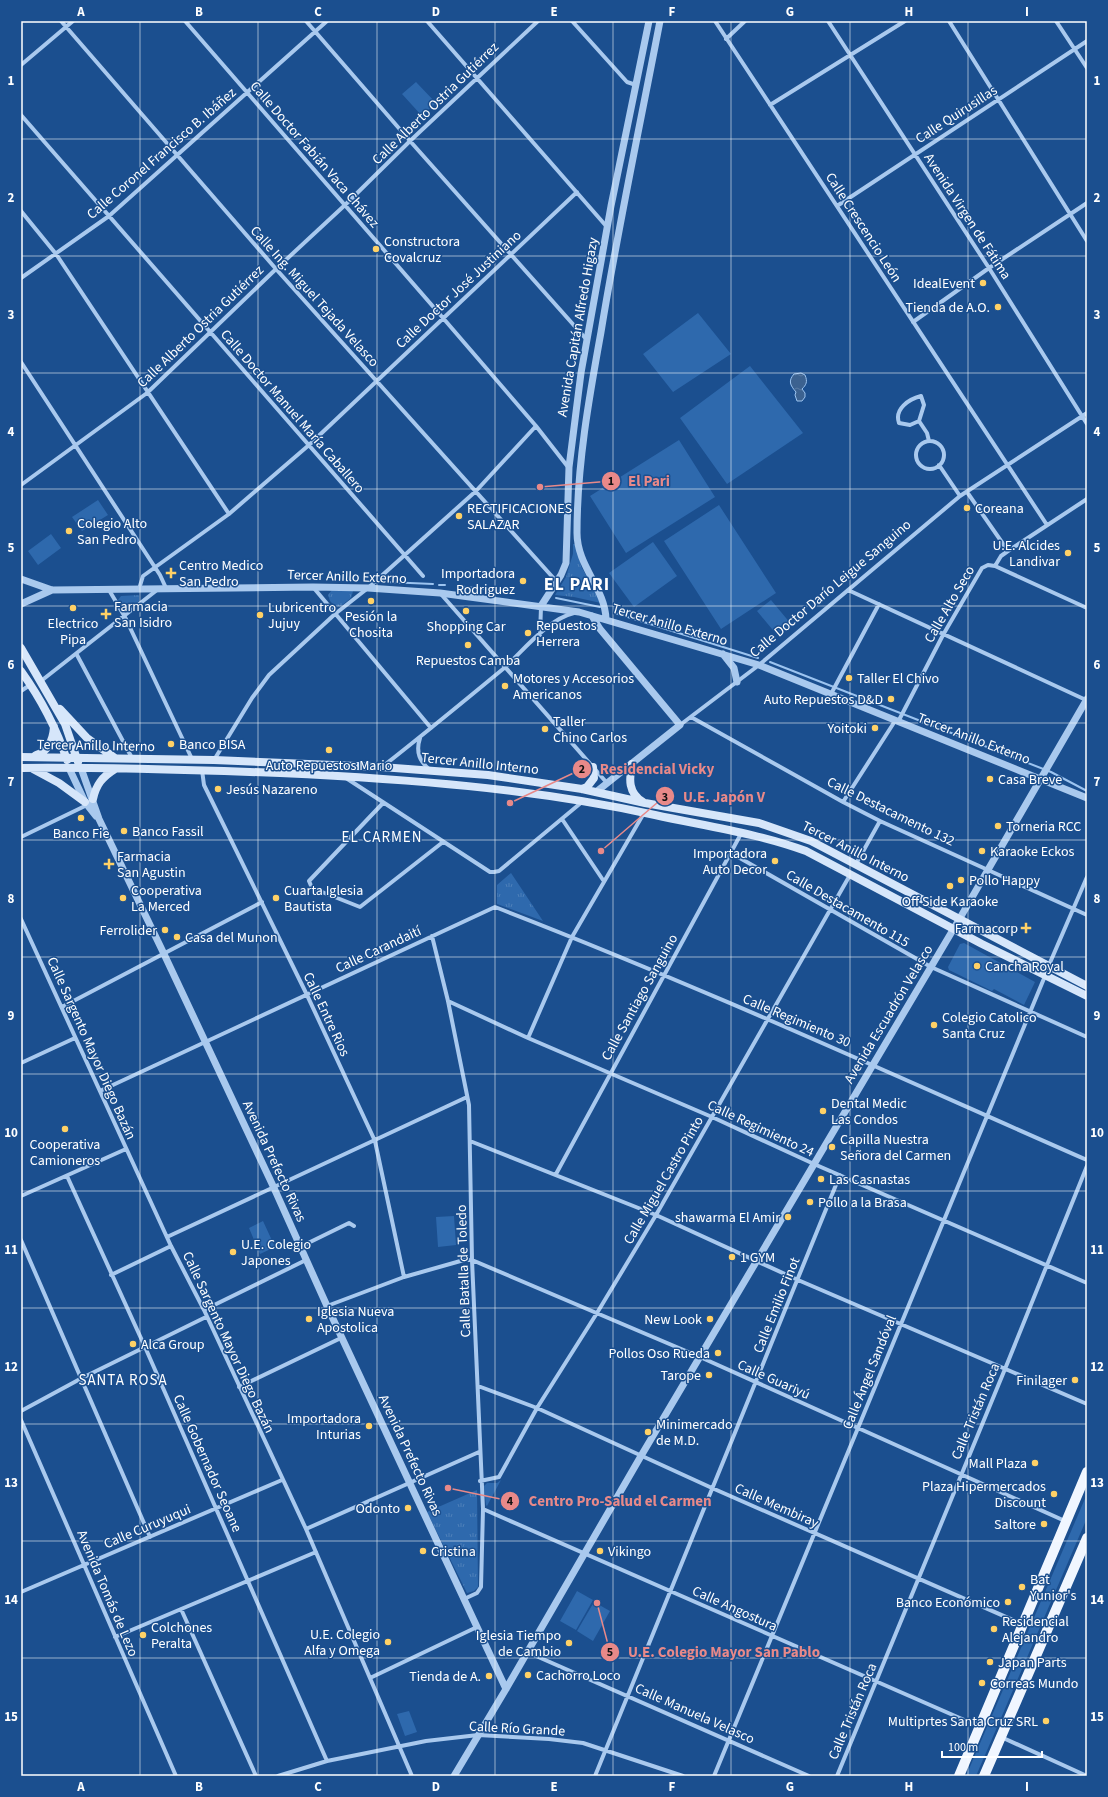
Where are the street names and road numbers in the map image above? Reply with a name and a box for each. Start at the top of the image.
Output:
street label: Calle Alberto Ostria Gutiérrez [368,38,504,170]
street label: Calle Doctor Fabián Vaca Chávez [245,77,384,232]
street label: Calle Quirusillas [912,81,1002,149]
street label: Calle Coronel Francisco B. Ibáñez [83,83,241,224]
street label: Avenida Virgen de Fátima [919,149,1016,284]
street label: Calle Crescencio León [820,169,906,286]
street label: Calle Ing. Miguel Tejada Velasco [245,222,383,372]
street label: Calle Doctor José Justiniano [391,226,526,353]
street label: Avenida Capitán Alfredo Higazy [552,235,604,418]
street label: Calle Alberto Ostria Gutiérrez [133,261,269,393]
street label: Calle Doctor Manuel María Caballero [215,325,369,498]
street label: Calle Doctor Darío Leigue Sanguino [745,515,916,662]
street label: Calle Alto Seco [920,562,980,647]
street label: Tercer Anillo Externo [287,565,407,589]
street label: Tercer Anillo Externo [609,599,730,651]
street label: Tercer Anillo Externo [914,708,1033,770]
street label: Tercer Anillo Interno [37,735,155,757]
street label: Tercer Anillo Interno [420,748,540,780]
street label: Calle Destacamento 132 [823,772,958,852]
street label: Tercer Anillo Interno [798,816,913,888]
street label: Calle Destacamento 115 [782,865,913,953]
street label: Calle Carandaití [332,921,425,979]
street label: Calle Santiago Sanguino [597,930,683,1065]
street label: Avenida Escuadrón Velasco [839,941,938,1088]
street label: Calle Sargento Mayor Diego Bazán [42,954,141,1143]
street label: Calle Entre Rios [298,969,354,1060]
street label: Calle Regimiento 30 [740,989,854,1053]
street label: Calle Regimiento 24 [704,1095,817,1162]
street label: Avenida Prefecto Rivas [237,1097,311,1226]
street label: Calle Miguel Castro Pinto [619,1113,709,1248]
street label: Calle Batalla de Toledo [452,1204,476,1338]
street label: Calle Sargento Mayor Diego Bazán [177,1248,279,1437]
street label: Calle Emilio Finot [749,1254,805,1356]
street label: Calle Ángel Sandóval [838,1312,902,1433]
street label: Calle Guariyú [734,1355,813,1405]
street label: Calle Tristán Roca [947,1360,1005,1463]
street label: Calle Gobernador Seoane [168,1391,247,1536]
street label: Avenida Prefecto Rivas [373,1391,447,1520]
street label: Calle Membiray [731,1478,822,1534]
street label: Calle Curuyuqui [101,1500,194,1554]
street label: Avenida Tomás de Lezo [71,1527,143,1660]
street label: Calle Angostura [689,1581,780,1637]
street label: Calle Tristán Roca [824,1660,882,1763]
street label: Calle Manuela Velasco [632,1679,758,1749]
street label: Calle Río Grande [468,1716,566,1742]

